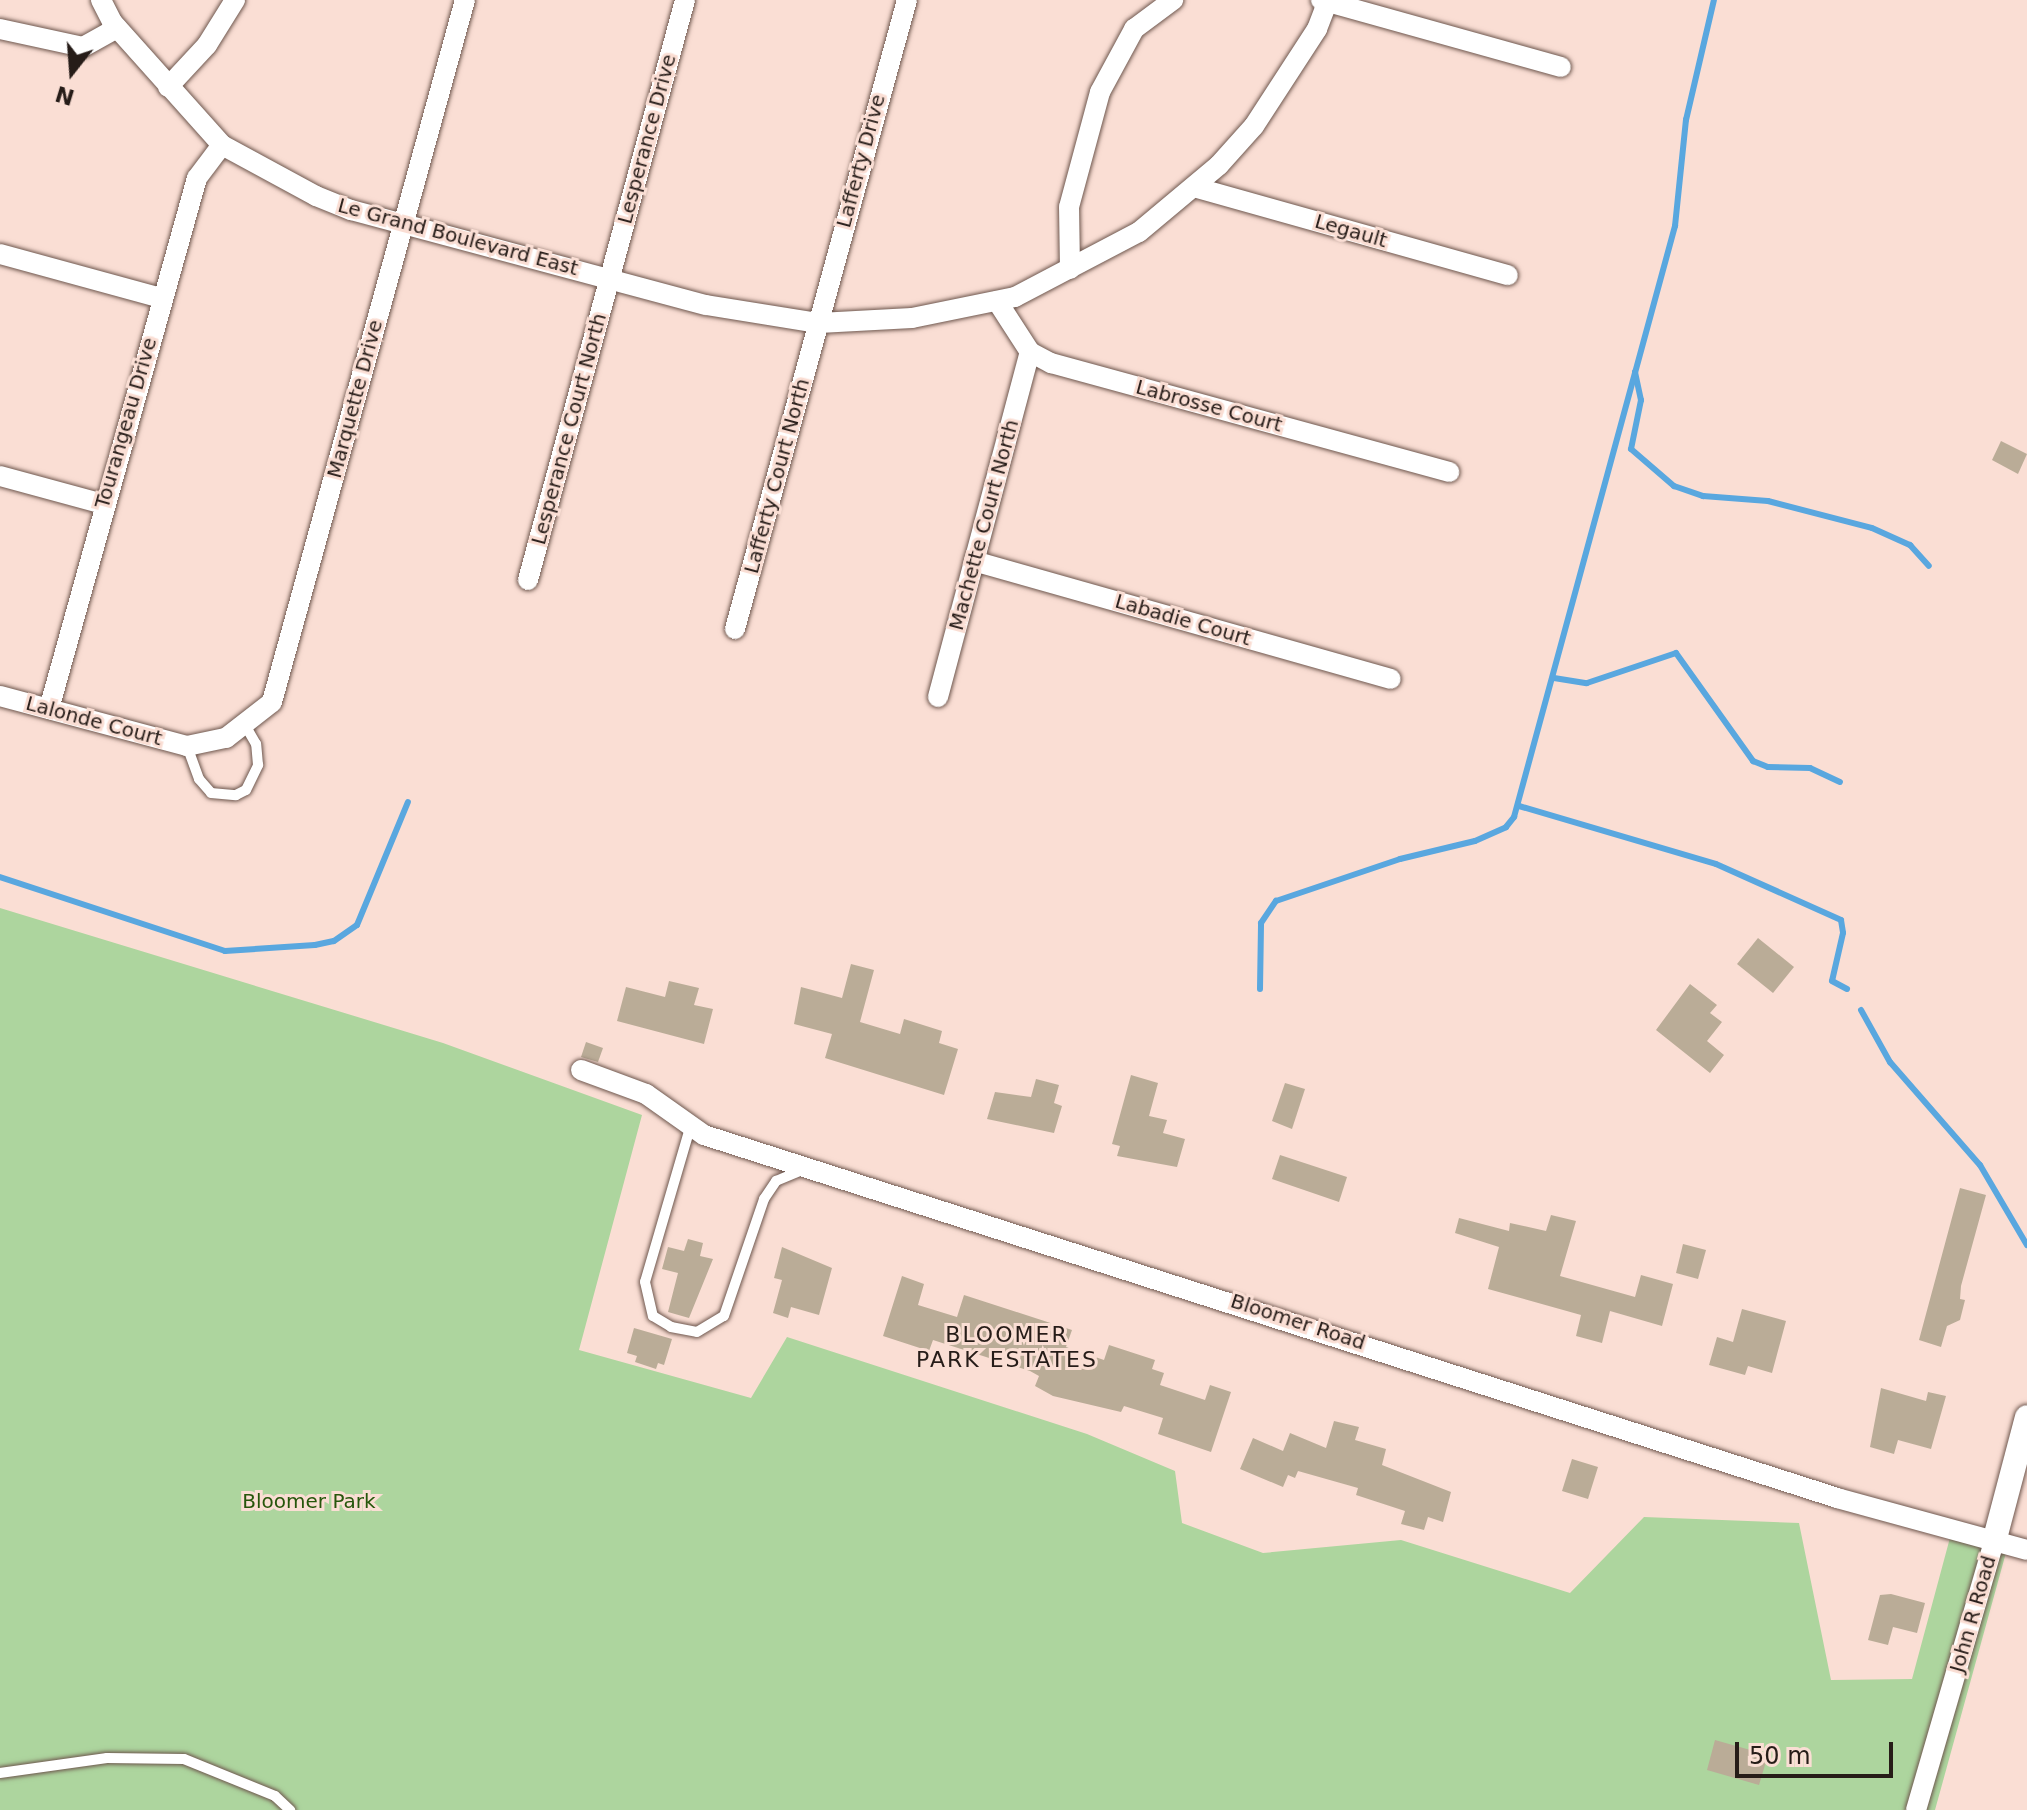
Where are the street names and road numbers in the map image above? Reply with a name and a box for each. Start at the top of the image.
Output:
street label: Lesperance Drive [613,52,681,226]
street label: Lafferty Drive [832,92,890,230]
street label: Le Grand Boulevard East [335,193,581,281]
street label: Legault [1312,209,1390,253]
street label: Lesperance Court North [527,311,611,547]
street label: Marquette Drive [322,317,388,481]
street label: Tourangeau Drive [90,335,162,511]
street label: Labrosse Court [1133,375,1285,437]
street label: Lafferty Court North [739,376,815,576]
street label: Machette Court North [944,417,1024,633]
street label: Labadie Court [1112,589,1254,651]
street label: Lalonde Court [23,691,165,751]
street label: Bloomer Road [1228,1289,1368,1355]
street label: John R Road [1945,1553,2001,1675]

